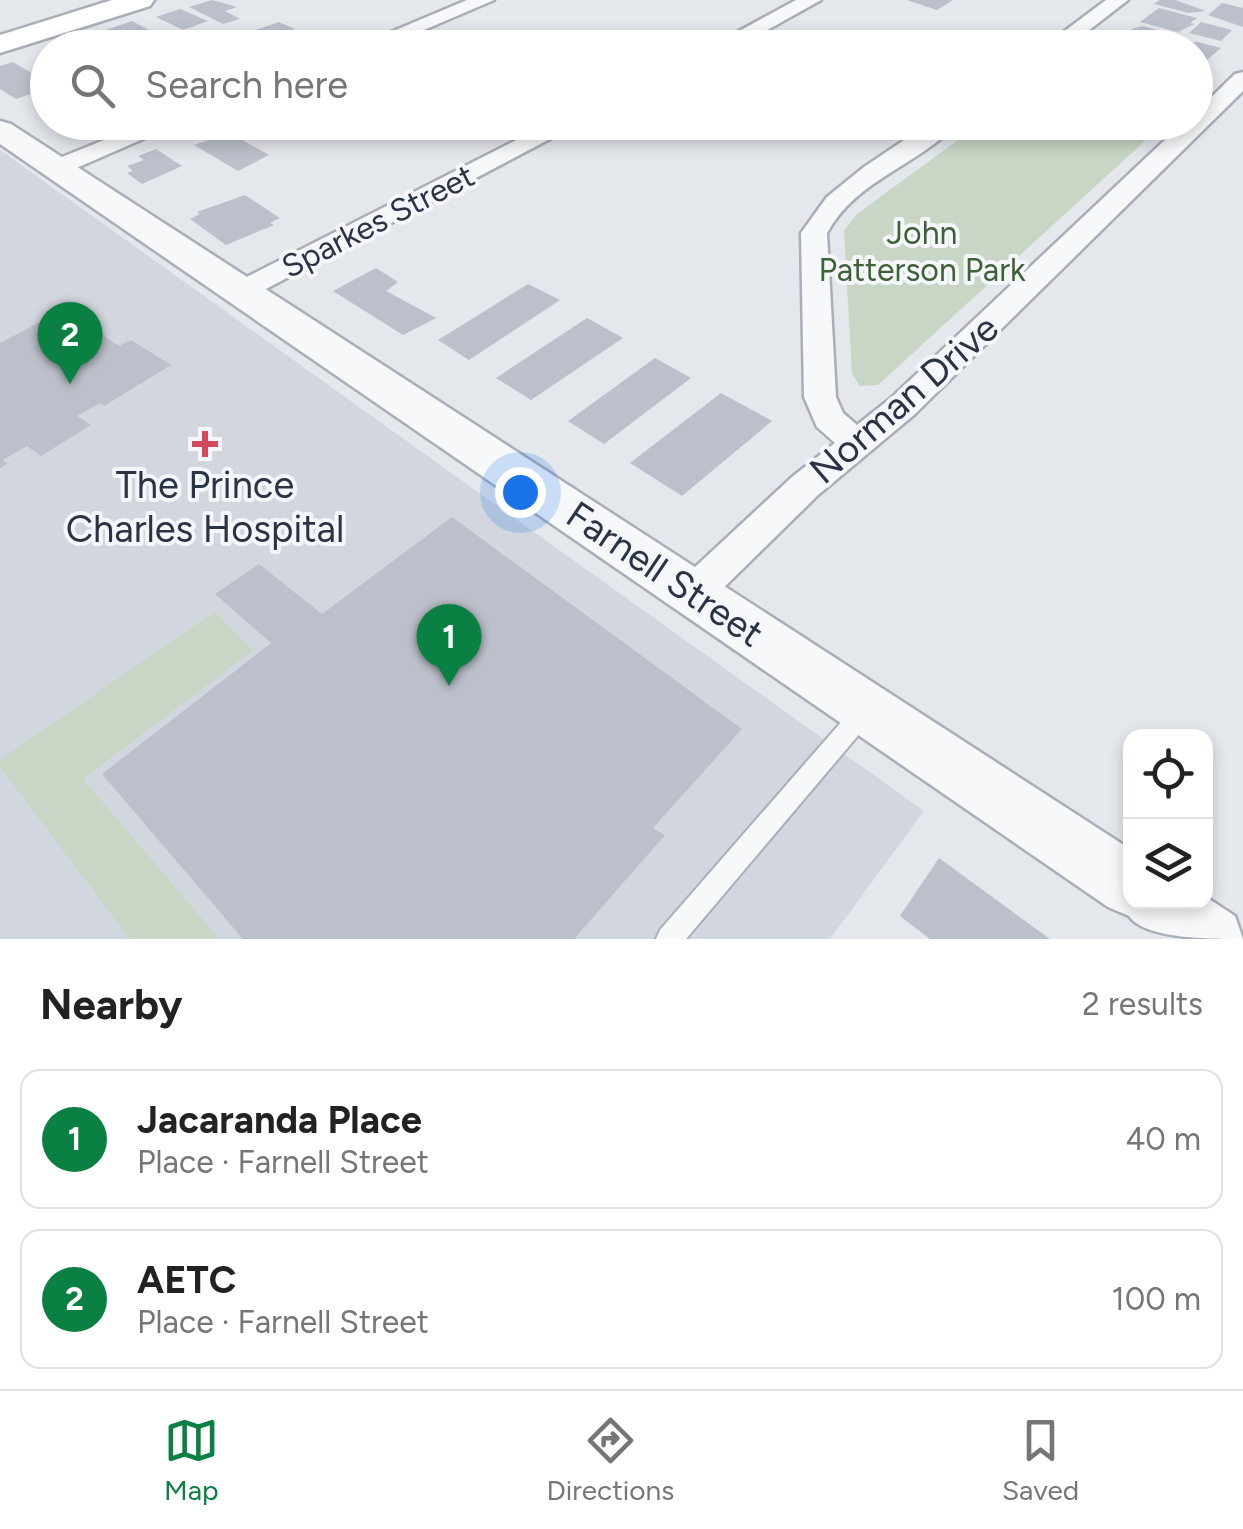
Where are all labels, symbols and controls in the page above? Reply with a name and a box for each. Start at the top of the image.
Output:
search box [30,30,1213,140]
icon: search [65,58,120,113]
text: Search here [145,62,348,108]
street label: Sparkes Street [275,156,481,286]
park label: John Patterson Park [818,214,1026,289]
pin: 2 [38,302,102,384]
street label: Norman Drive [800,305,1008,493]
marker: The Prince Charles Hospital [192,431,218,457]
place label: The Prince Charles Hospital [66,462,344,552]
your location [495,467,546,518]
street label: Farnell Street [558,491,772,657]
pin: 1 [416,604,482,686]
map controls [1123,729,1213,909]
button: locate [1123,729,1213,819]
button: layers [1123,819,1213,909]
text: Nearby [40,979,182,1030]
text: 2 results [1082,985,1203,1023]
text: Jacaranda Place [137,1097,422,1143]
text: 1 [68,1120,81,1158]
text: 40 m [1125,1120,1201,1158]
text: Place · Farnell Street [137,1143,429,1181]
text: AETC [137,1257,236,1303]
text: 2 [65,1280,84,1318]
text: 100 m [1112,1280,1201,1318]
text: Place · Farnell Street [137,1303,429,1341]
tab: Map [164,1413,219,1507]
tab: Directions [547,1413,674,1507]
tab: Saved [1002,1413,1079,1507]

